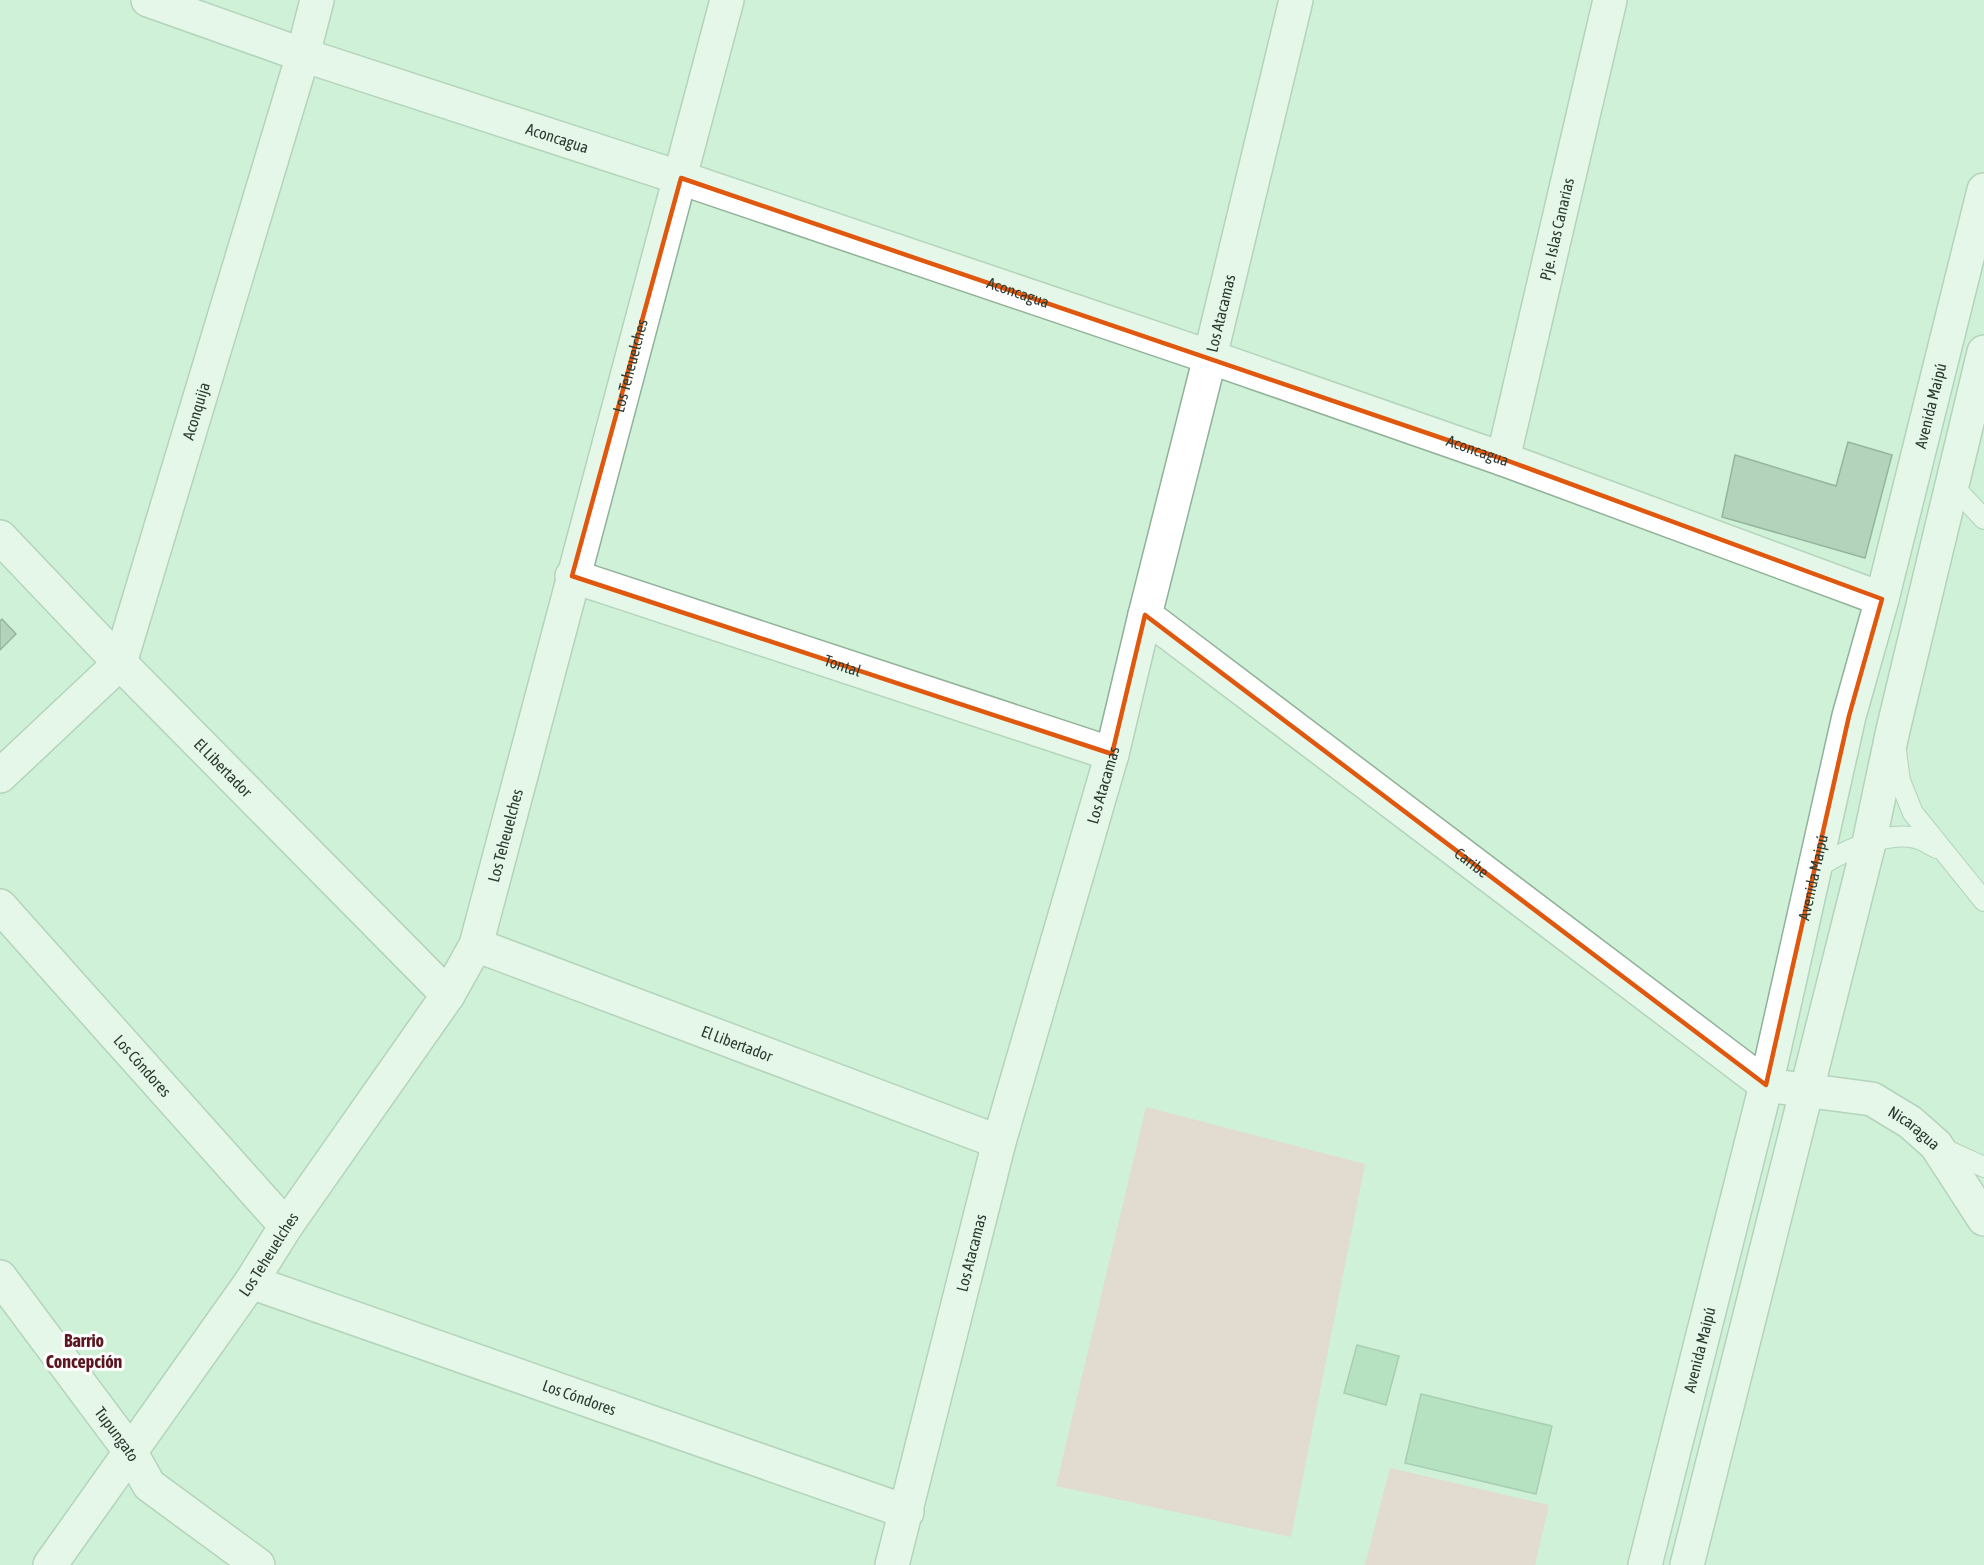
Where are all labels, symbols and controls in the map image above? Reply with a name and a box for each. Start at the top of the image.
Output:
street label: Aconcagua [524,119,591,156]
street label: Pje. Islas Canarias [1536,176,1577,282]
street label: Los Atacamas [1202,272,1239,354]
street label: Aconcagua [985,273,1052,311]
street label: Los Teheuelches [609,317,651,414]
street label: Avenida Maipú [1911,361,1950,450]
street label: Aconquija [179,380,213,442]
street label: Aconcagua [1444,431,1511,469]
street label: Tontal [822,651,864,680]
street label: El Libertador [191,735,256,801]
street label: Los Atacamas [1083,744,1123,826]
street label: Los Teheuelches [484,787,526,884]
street label: Avenida Maipú [1794,833,1831,922]
street label: Caribe [1451,844,1492,881]
street label: El Libertador [699,1022,775,1065]
street label: Los Cóndores [110,1031,175,1100]
street label: Nicaragua [1885,1102,1944,1153]
street label: Los Teheuelches [235,1209,302,1299]
street label: Los Atacamas [952,1212,990,1294]
street label: Avenida Maipú [1680,1305,1719,1394]
district label: Barrio Concepción [46,1330,123,1372]
street label: Los Cóndores [540,1376,619,1418]
street label: Tupungato [91,1403,143,1464]

